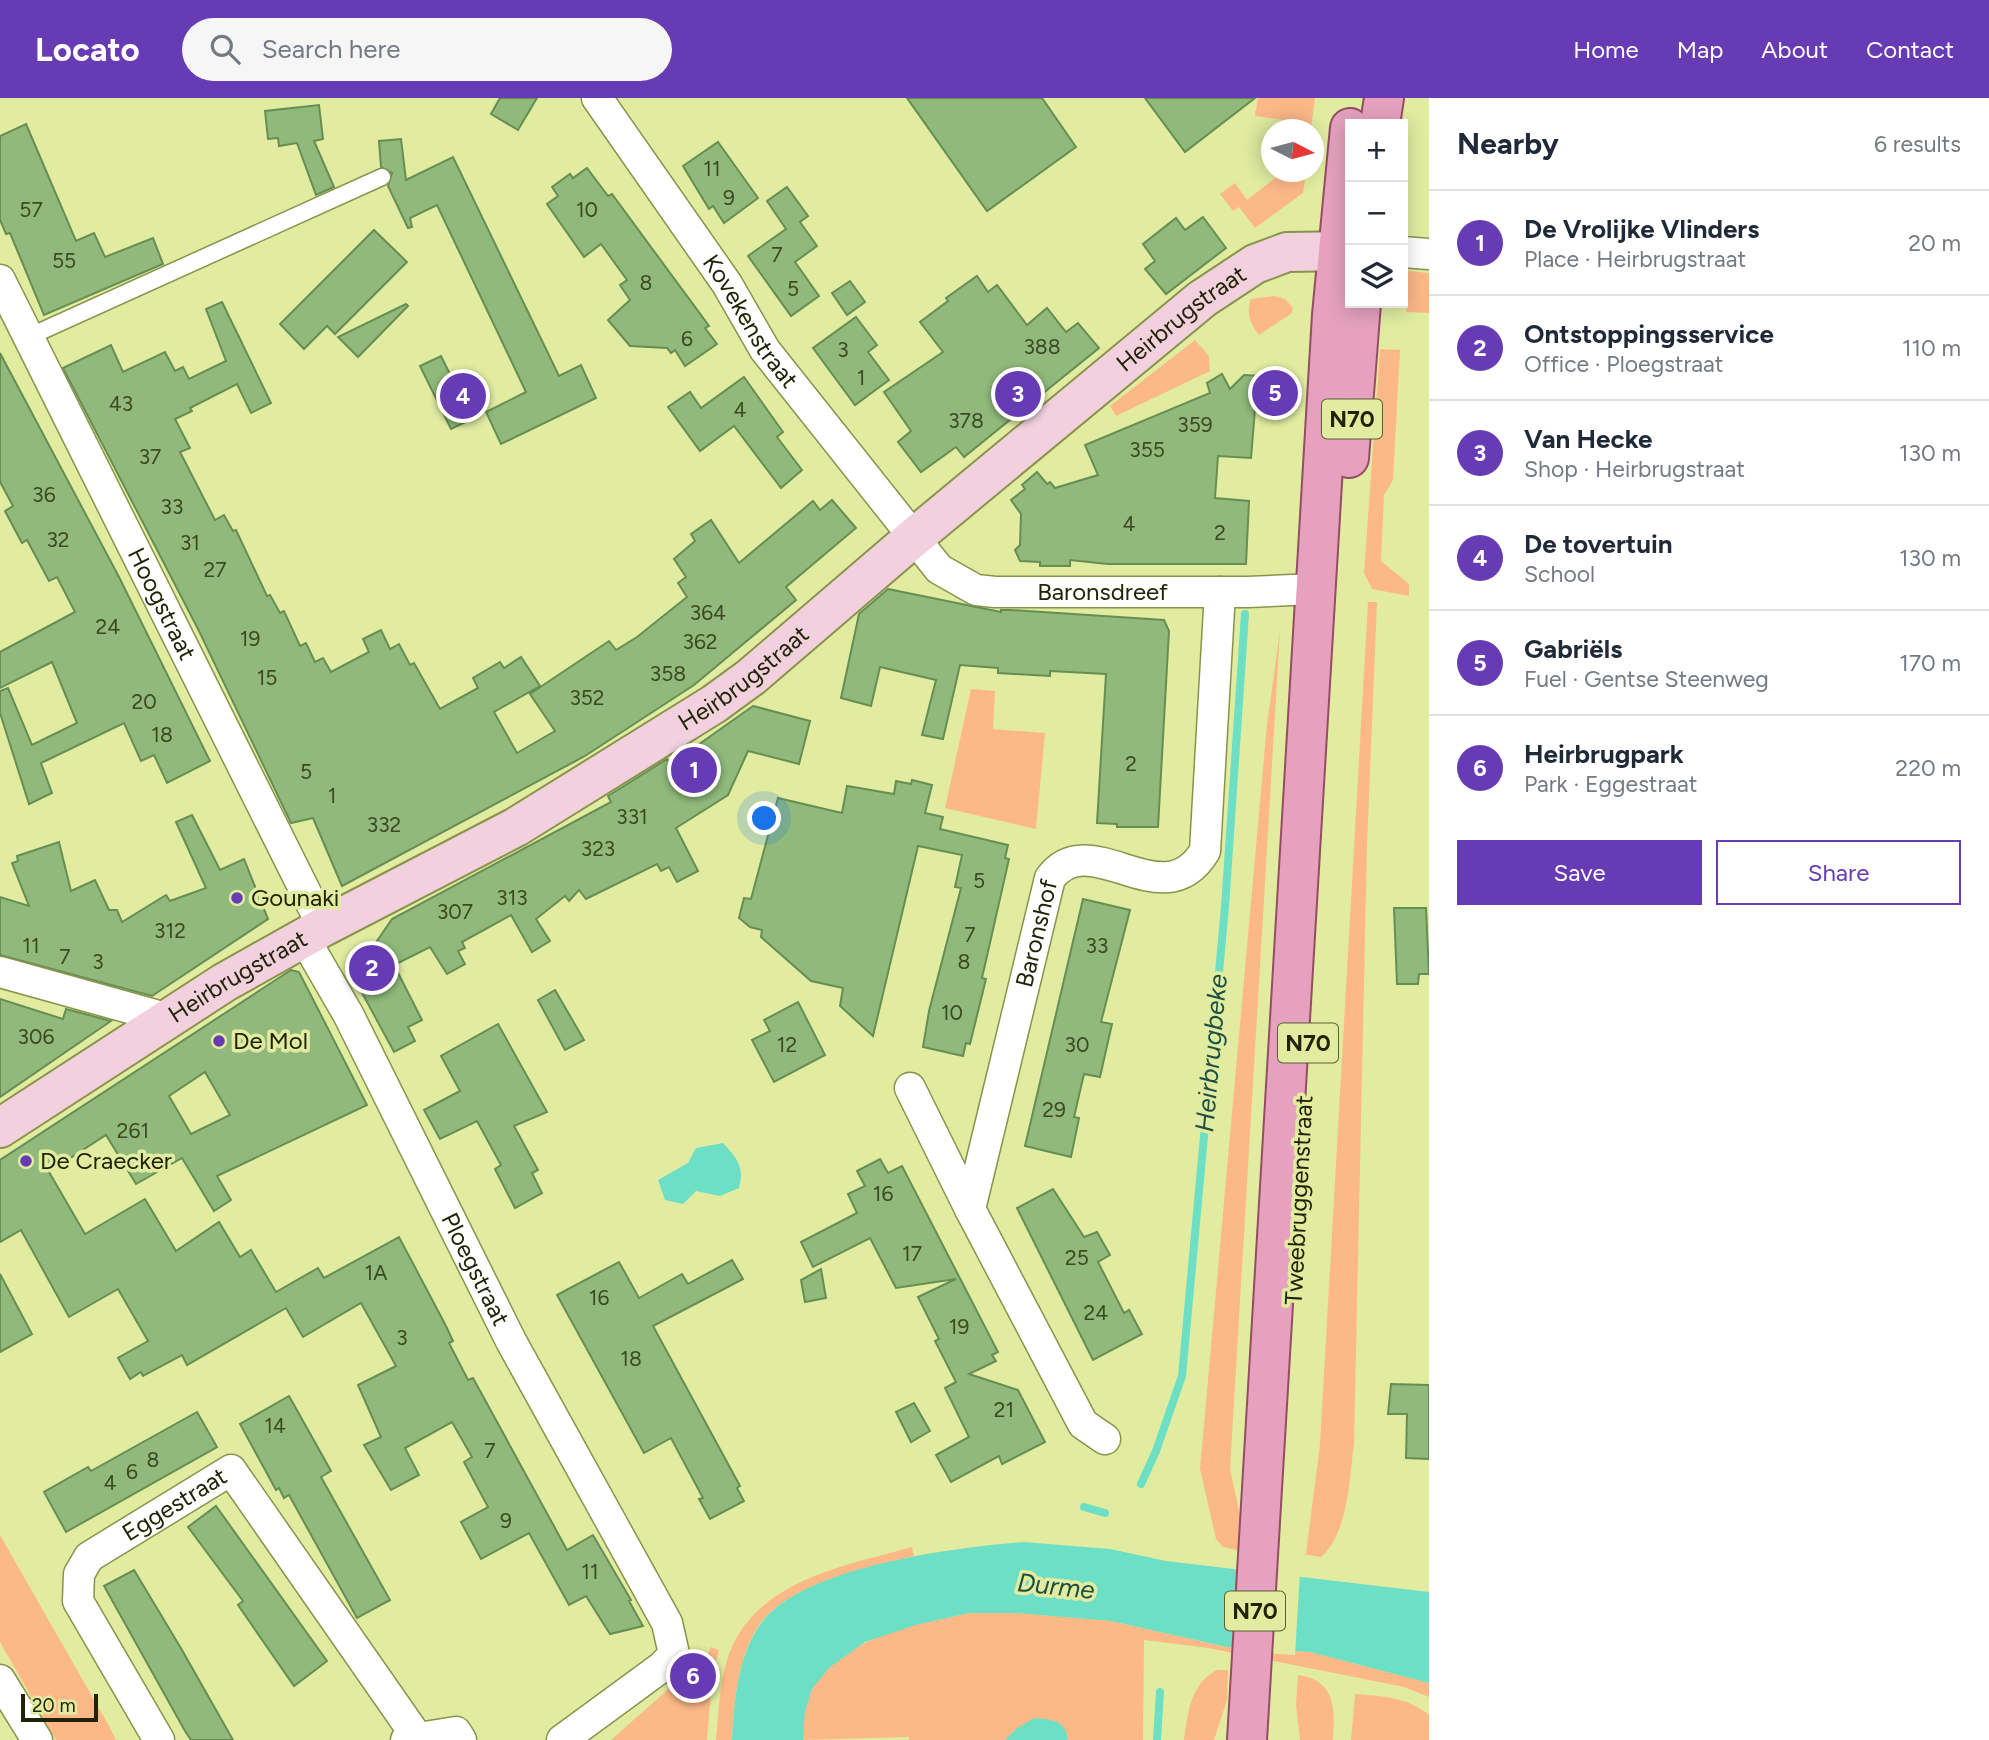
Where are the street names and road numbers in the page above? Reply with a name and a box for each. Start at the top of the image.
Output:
street label: Kovekenstraat [697,249,804,394]
street label: Heirbrugstraat [1110,259,1251,378]
road number: N70 [1322,400,1382,438]
street label: Hoogstraat [122,543,202,665]
street label: Baronsdreef [1037,577,1168,606]
street label: Heirbrugstraat [673,619,814,737]
street label: Baronshof [1009,876,1063,990]
street label: Heirbrugstraat [163,924,312,1029]
road number: N70 [1278,1024,1338,1062]
street label: Tweebruggenstraat [1279,1094,1318,1306]
street label: Ploegstraat [435,1208,516,1330]
street label: Eggestraat [117,1461,232,1547]
road number: N70 [1225,1592,1285,1630]

